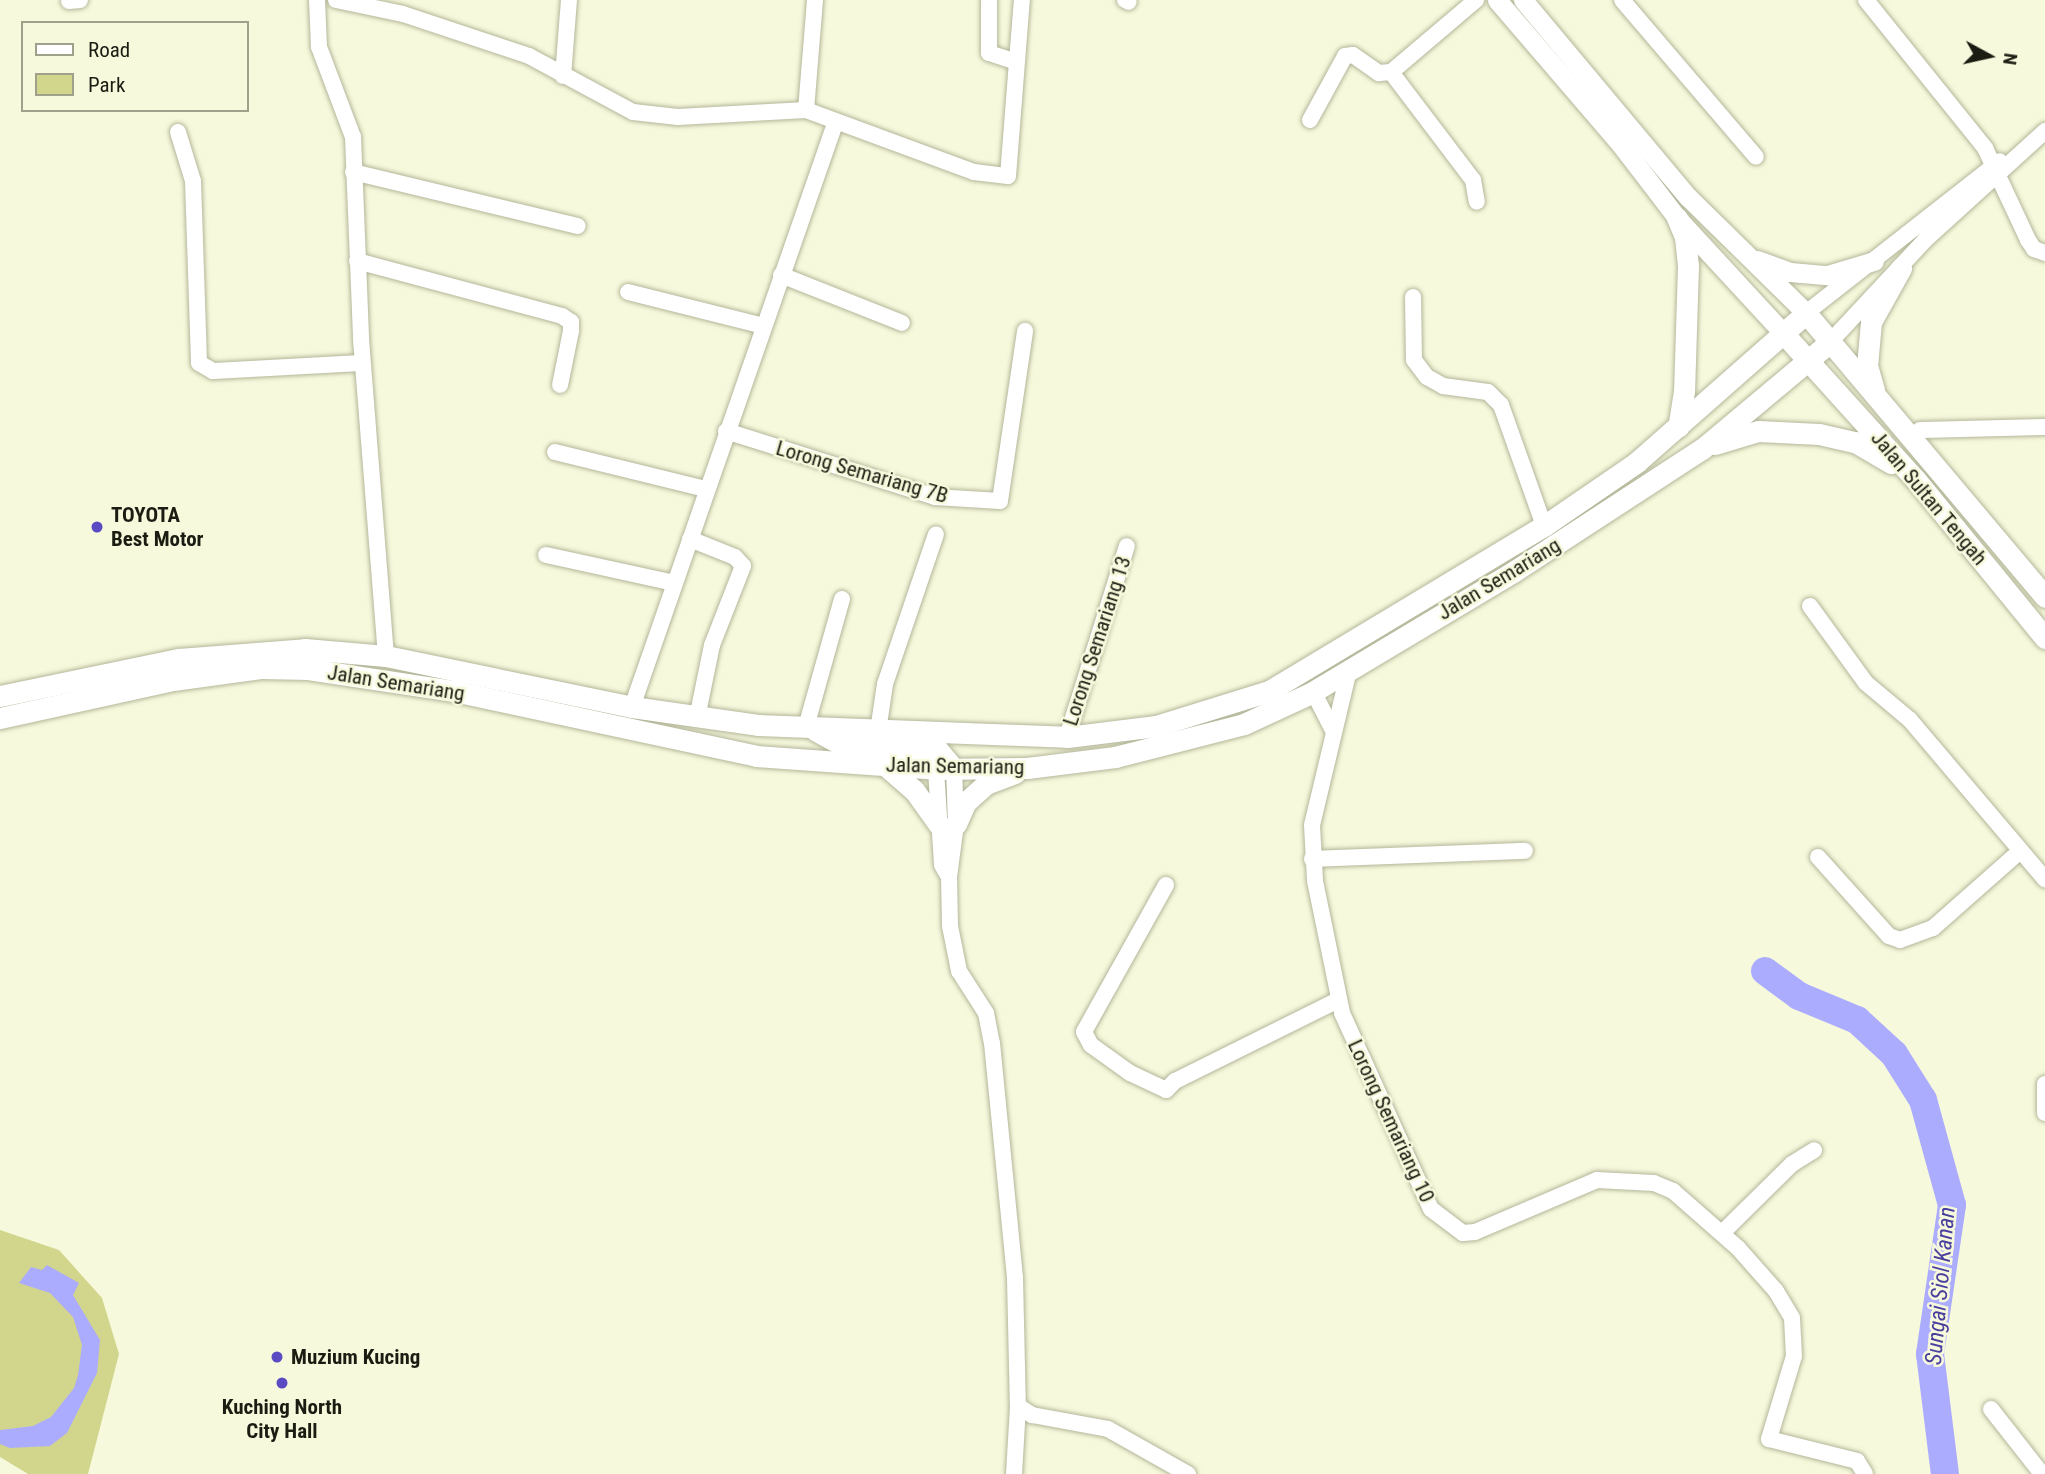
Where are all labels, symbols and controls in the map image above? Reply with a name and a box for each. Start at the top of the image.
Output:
legend [21,21,248,112]
north arrow [1954,21,2024,91]
text: Road [88,38,130,62]
text: N [1998,52,2022,66]
text: Park [88,73,125,97]
street label: Jalan Sultan Tengah [1865,426,1993,570]
street label: Lorong Semariang 7B [773,435,951,509]
place label: TOYOTA Best Motor [111,502,204,552]
marker: TOYOTA Best Motor [89,519,105,535]
street label: Jalan Semariang [1433,533,1565,625]
street label: Lorong Semariang 13 [1058,553,1136,729]
street label: Jalan Semariang [326,660,466,706]
street label: Jalan Semariang [886,752,1024,780]
street label: Lorong Semariang 10 [1342,1036,1440,1206]
water label: Sungai Siol Kanan [1920,1206,1962,1366]
place label: Muzium Kucing [291,1344,420,1370]
marker: Muzium Kucing [269,1349,285,1365]
marker: Kuching North City Hall [274,1375,290,1391]
place label: Kuching North City Hall [222,1394,342,1444]

